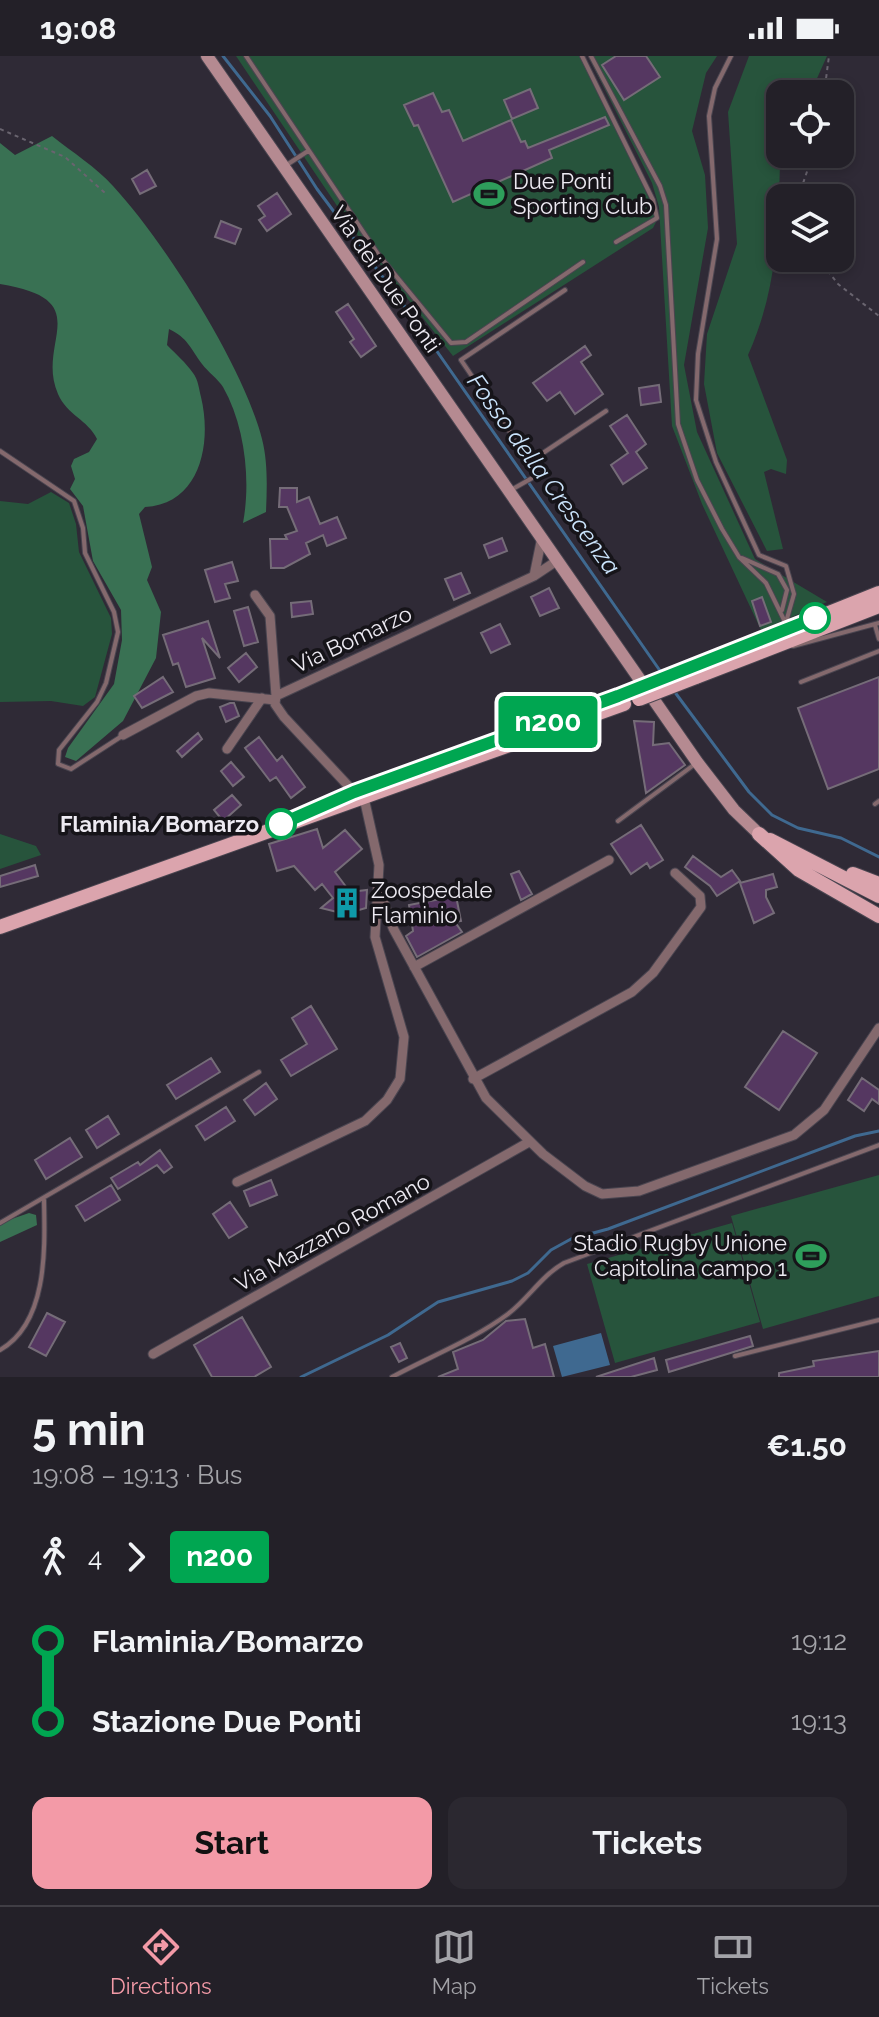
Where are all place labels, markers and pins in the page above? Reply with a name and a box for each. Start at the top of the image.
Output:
place label: Due Ponti Sporting Club [513,168,653,219]
sports icon: Due Ponti Sporting Club [472,177,506,211]
unlabelled marker [800,603,830,633]
marker: Flaminia/Bomarzo [266,809,296,839]
place label: Flaminia/Bomarzo [60,811,259,837]
place label: Zoospedale Flaminio [371,877,492,928]
building icon: Zoospedale Flaminio [330,886,364,920]
place label: Stadio Rugby Unione Capitolina campo 1 [573,1230,787,1281]
sports icon: Stadio Rugby Unione Capitolina campo 1 [794,1239,828,1273]

